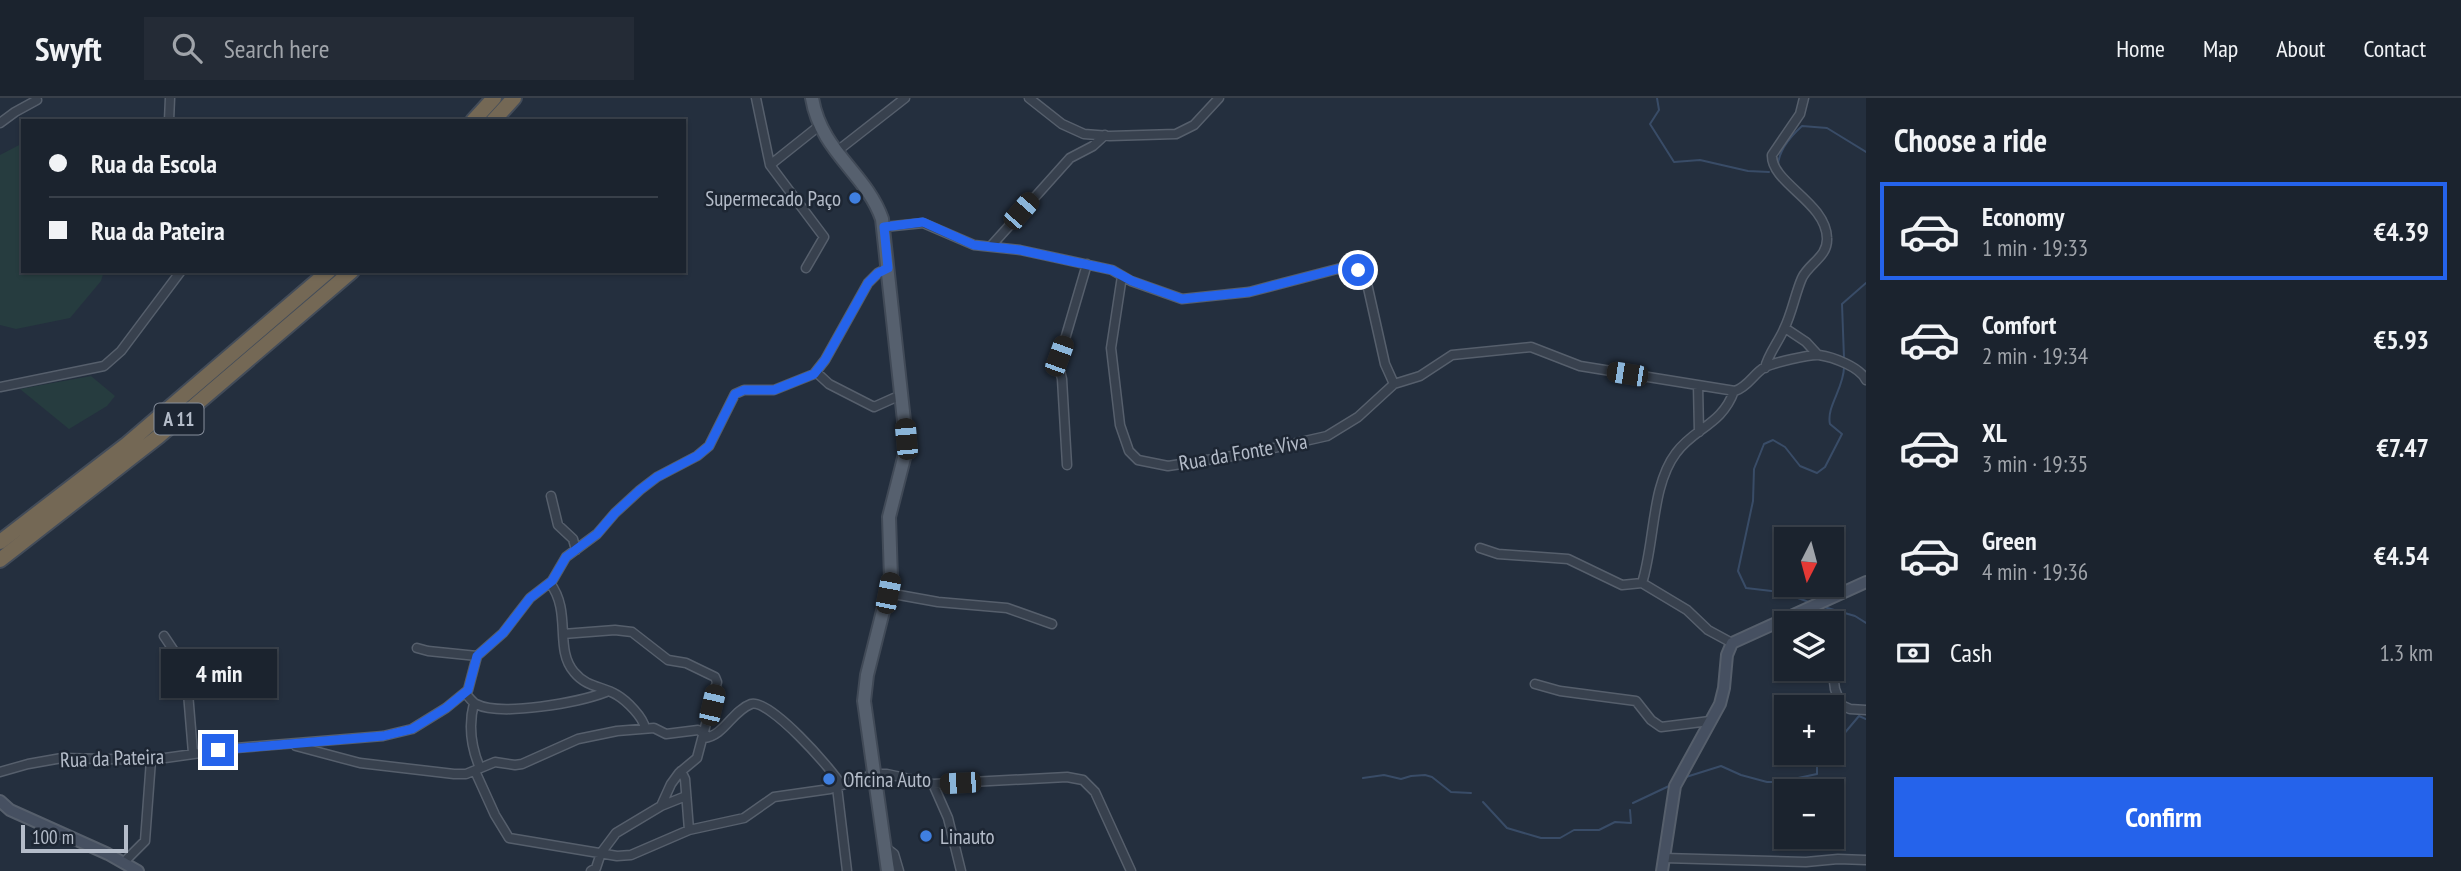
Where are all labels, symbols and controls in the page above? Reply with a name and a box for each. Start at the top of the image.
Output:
search box [144,17,634,80]
text: Swyft [35,27,102,70]
icon: search [168,29,206,67]
text: Search here [224,32,329,65]
text: Home [2116,33,2165,64]
text: Map [2203,33,2238,64]
text: About [2276,33,2325,64]
text: Contact [2363,33,2426,64]
text: Choose a ride [1894,119,2047,161]
text: Rua da Escola [91,147,217,180]
place label: Supermecado Paço [705,185,841,212]
car [1000,188,1043,234]
marker: Supermecado Paço [847,190,863,206]
icon: car [1898,200,1961,263]
text: Economy [1982,200,2064,233]
text: Rua da Pateira [91,214,225,247]
text: €4.39 [2374,215,2429,248]
text: 1 min · 19:33 [1982,233,2088,262]
route start [1342,254,1374,286]
icon: car [1898,308,1961,371]
text: Comfort [1982,308,2056,341]
text: €5.93 [2374,323,2429,356]
car [1042,333,1077,379]
text: 2 min · 19:34 [1982,341,2088,370]
car [1605,360,1650,388]
road number: A 11 [154,404,204,434]
icon: car [1898,416,1961,479]
text: XL [1982,416,2007,449]
car [894,417,919,461]
street label: Rua da Fonte Viva [1177,427,1309,477]
text: €7.47 [2376,431,2429,464]
text: 3 min · 19:35 [1982,449,2088,478]
icon: car [1898,524,1961,587]
text: Green [1982,524,2037,557]
north arrow [1774,527,1844,597]
map controls [1774,527,1844,849]
text: €4.54 [2374,539,2429,572]
text: 4 min · 19:36 [1982,557,2088,586]
car [874,570,903,616]
button: layers [1774,611,1844,681]
icon: cash [1894,634,1932,672]
text: Cash [1950,636,1992,669]
text: 1.3 km [2379,638,2433,667]
callout: 4 min [160,648,276,698]
text: 4 min [196,659,242,688]
car [698,682,727,728]
button: + [1774,695,1844,765]
route end [202,734,234,766]
street label: Rua da Pateira [59,743,165,773]
place label: Oficina Auto [843,766,931,793]
marker: Oficina Auto [821,771,837,787]
car [939,771,982,795]
button: Confirm [1894,777,2433,857]
button: − [1774,779,1844,849]
scale bar [21,822,128,854]
place label: Linauto [940,823,995,850]
text: 100 m [32,825,74,849]
marker: Linauto [918,828,934,844]

